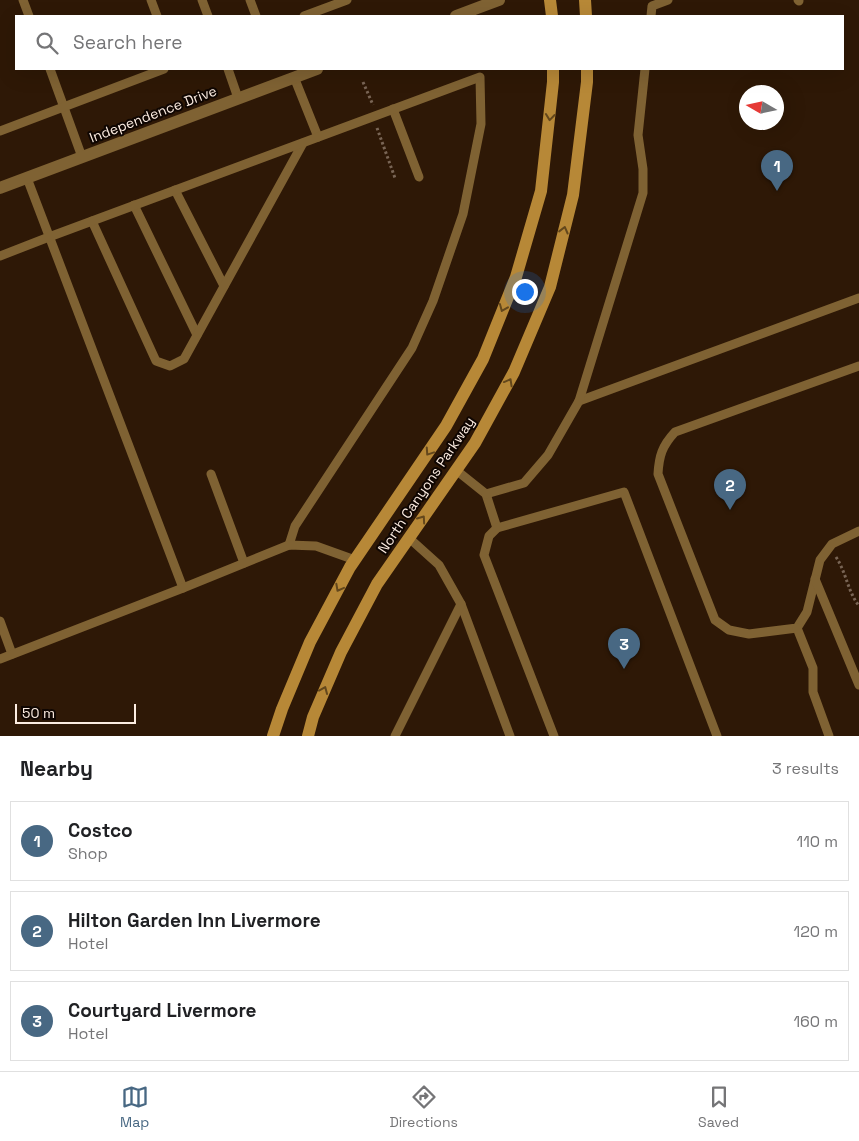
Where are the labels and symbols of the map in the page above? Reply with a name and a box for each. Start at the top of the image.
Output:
street label: Independence Drive [87,81,219,147]
north arrow [739,85,784,130]
one-way arrow [545,114,556,122]
pin: 1 [761,150,793,191]
one-way arrow [558,225,569,234]
your location [512,279,538,305]
one-way arrow [499,303,510,312]
one-way arrow [502,378,512,387]
street label: North Canyons Parkway [374,413,478,557]
one-way arrow [426,446,435,456]
pin: 2 [714,469,746,510]
one-way arrow [416,516,425,525]
one-way arrow [335,582,345,591]
pin: 3 [608,628,640,669]
one-way arrow [318,686,329,695]
scale bar [15,701,136,724]

